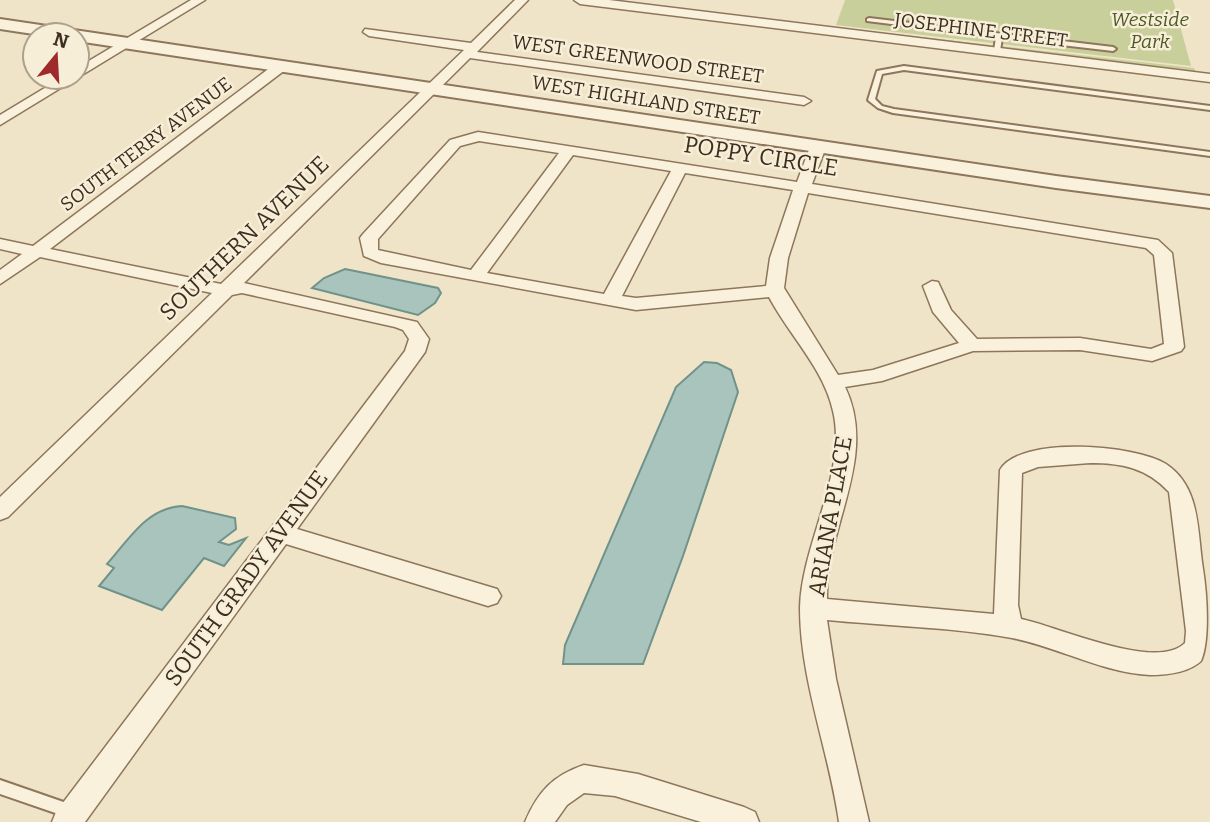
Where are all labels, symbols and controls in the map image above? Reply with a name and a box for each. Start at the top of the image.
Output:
street label: JOSEPHINE STREET [892,8,1069,52]
park label: Westside Park [1111,8,1189,53]
north arrow [21,21,91,91]
text: N [51,27,72,54]
street label: WEST GREENWOOD STREET [511,30,765,88]
street label: WEST HIGHLAND STREET [530,71,762,129]
street label: SOUTH TERRY AVENUE [56,72,236,216]
street label: POPPY CIRCLE [682,130,840,182]
street label: SOUTHERN AVENUE [153,150,335,326]
street label: ARIANA PLACE [802,434,858,598]
street label: SOUTH GRADY AVENUE [158,465,334,691]

